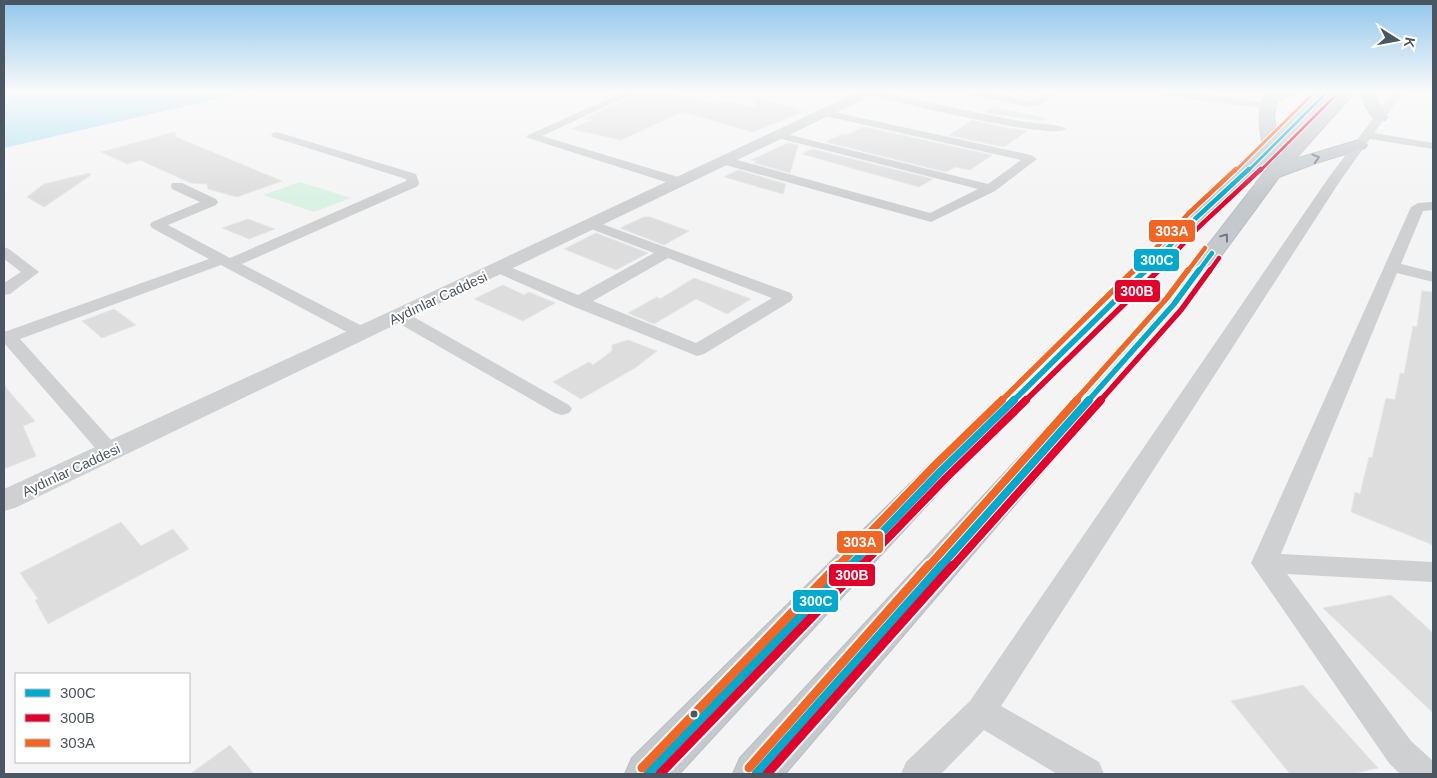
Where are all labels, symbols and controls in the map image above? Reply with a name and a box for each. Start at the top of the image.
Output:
north arrow [1372,15,1422,65]
text: K [1401,36,1419,49]
one-way arrow [1311,153,1319,163]
line badge: 303A [1148,219,1196,243]
text: 303A [1155,223,1189,239]
one-way arrow [1219,233,1228,242]
line badge: 300C [1133,248,1180,272]
text: 300C [1140,252,1174,268]
street label: Aydınlar Caddesi [386,268,490,328]
line badge: 300B [1114,279,1161,303]
text: 300B [1120,283,1154,299]
street label: Aydınlar Caddesi [19,440,123,500]
line badge: 303A [836,530,884,554]
text: 303A [843,534,877,550]
line badge: 300B [828,563,876,587]
text: 300B [835,567,869,583]
line badge: 300C [792,589,839,613]
text: 300C [799,593,833,609]
legend [15,673,190,763]
text: 300C [60,684,96,701]
text: 300B [60,709,95,726]
unlabelled marker [689,709,699,719]
text: 303A [60,734,95,751]

